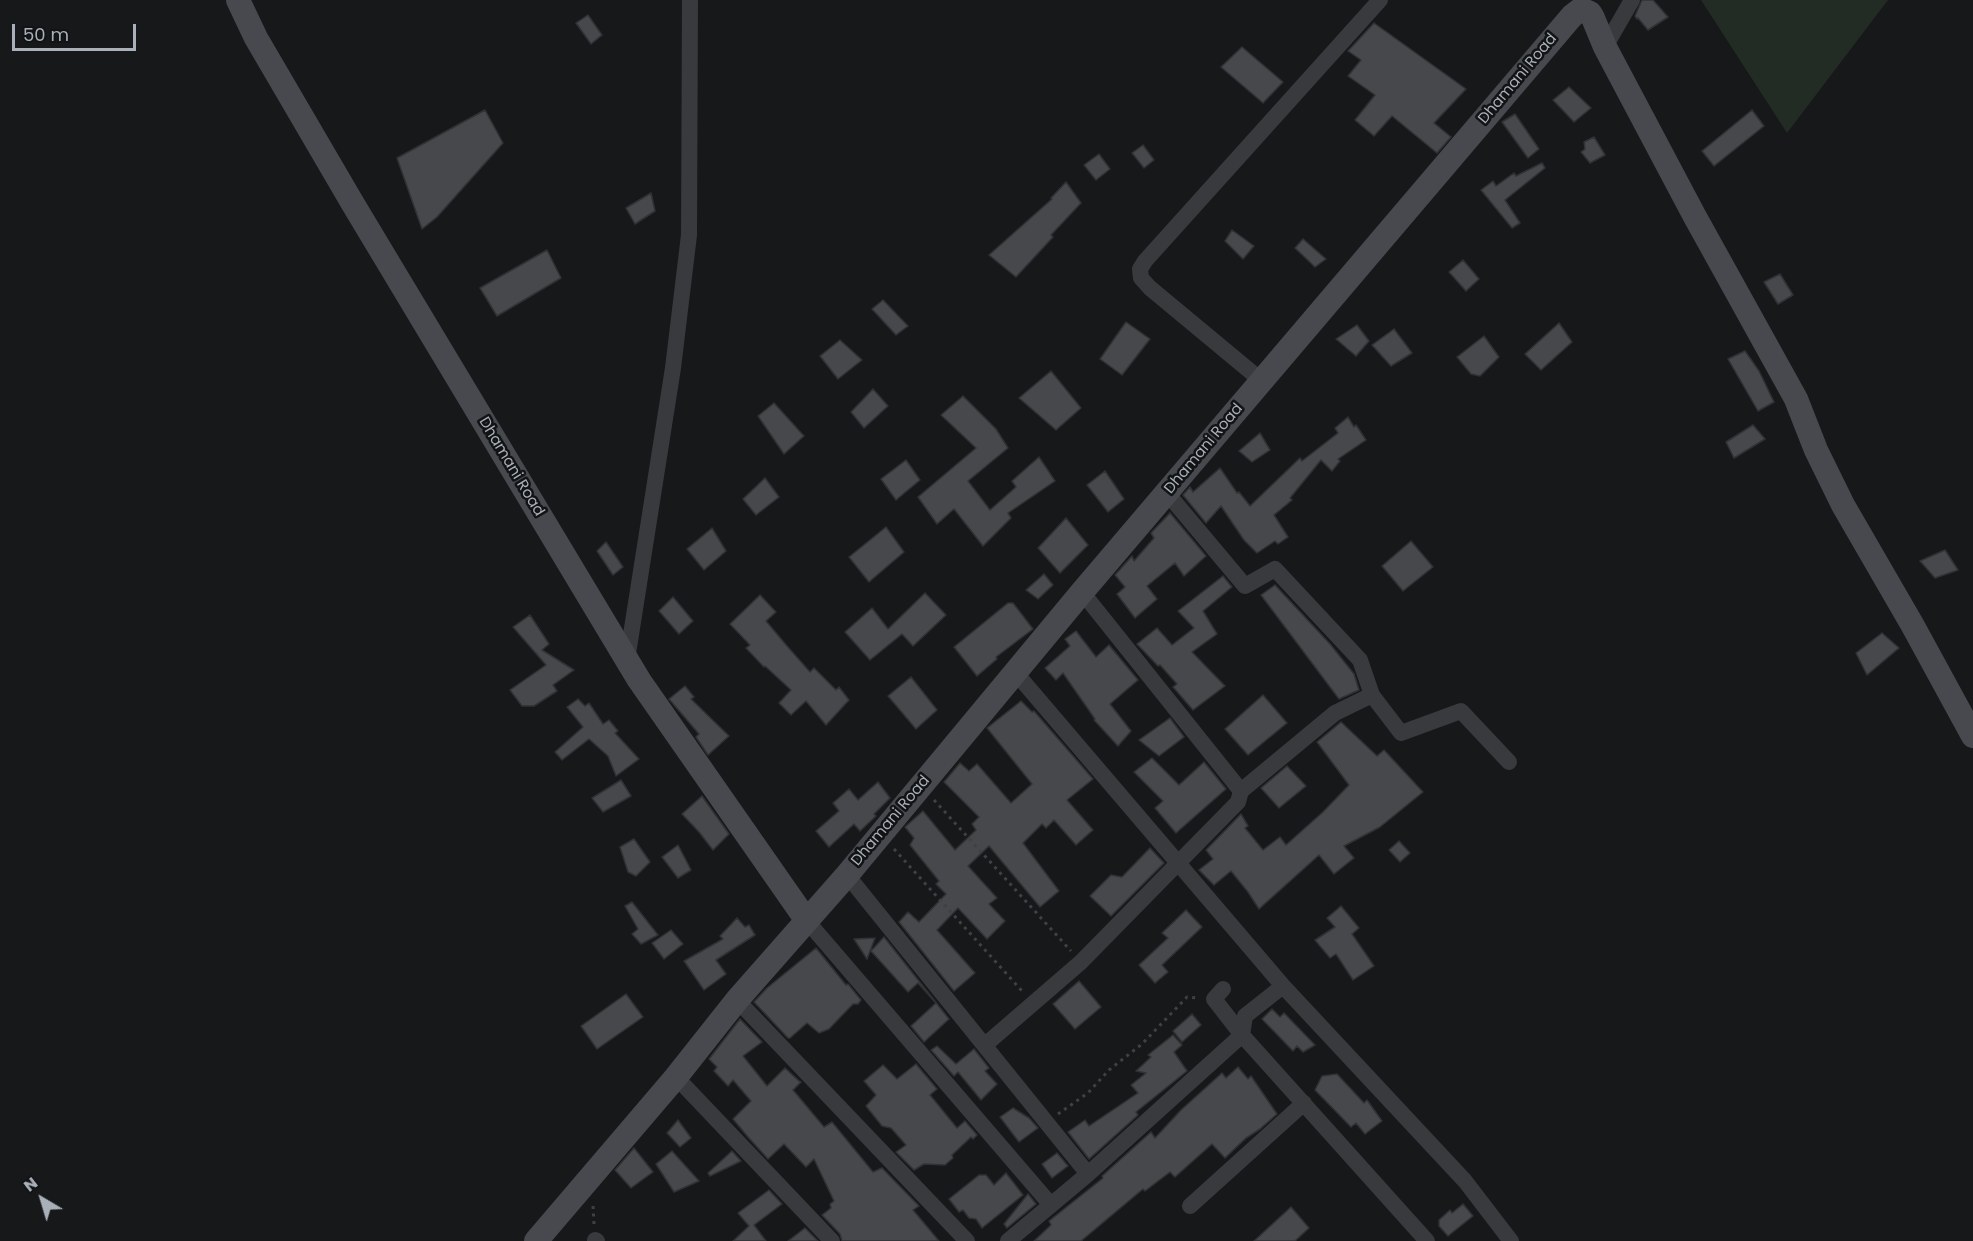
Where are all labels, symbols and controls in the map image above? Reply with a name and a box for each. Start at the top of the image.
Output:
scale bar [15,12,140,50]
text: 50 m [23,22,69,47]
street label: Dhamani Road [1475,30,1561,128]
street label: Dhamani Road [1161,400,1247,498]
street label: Dhamani Road [474,414,548,520]
street label: Dhamani Road [848,772,934,870]
north arrow [12,1169,72,1229]
text: N [19,1172,42,1197]

